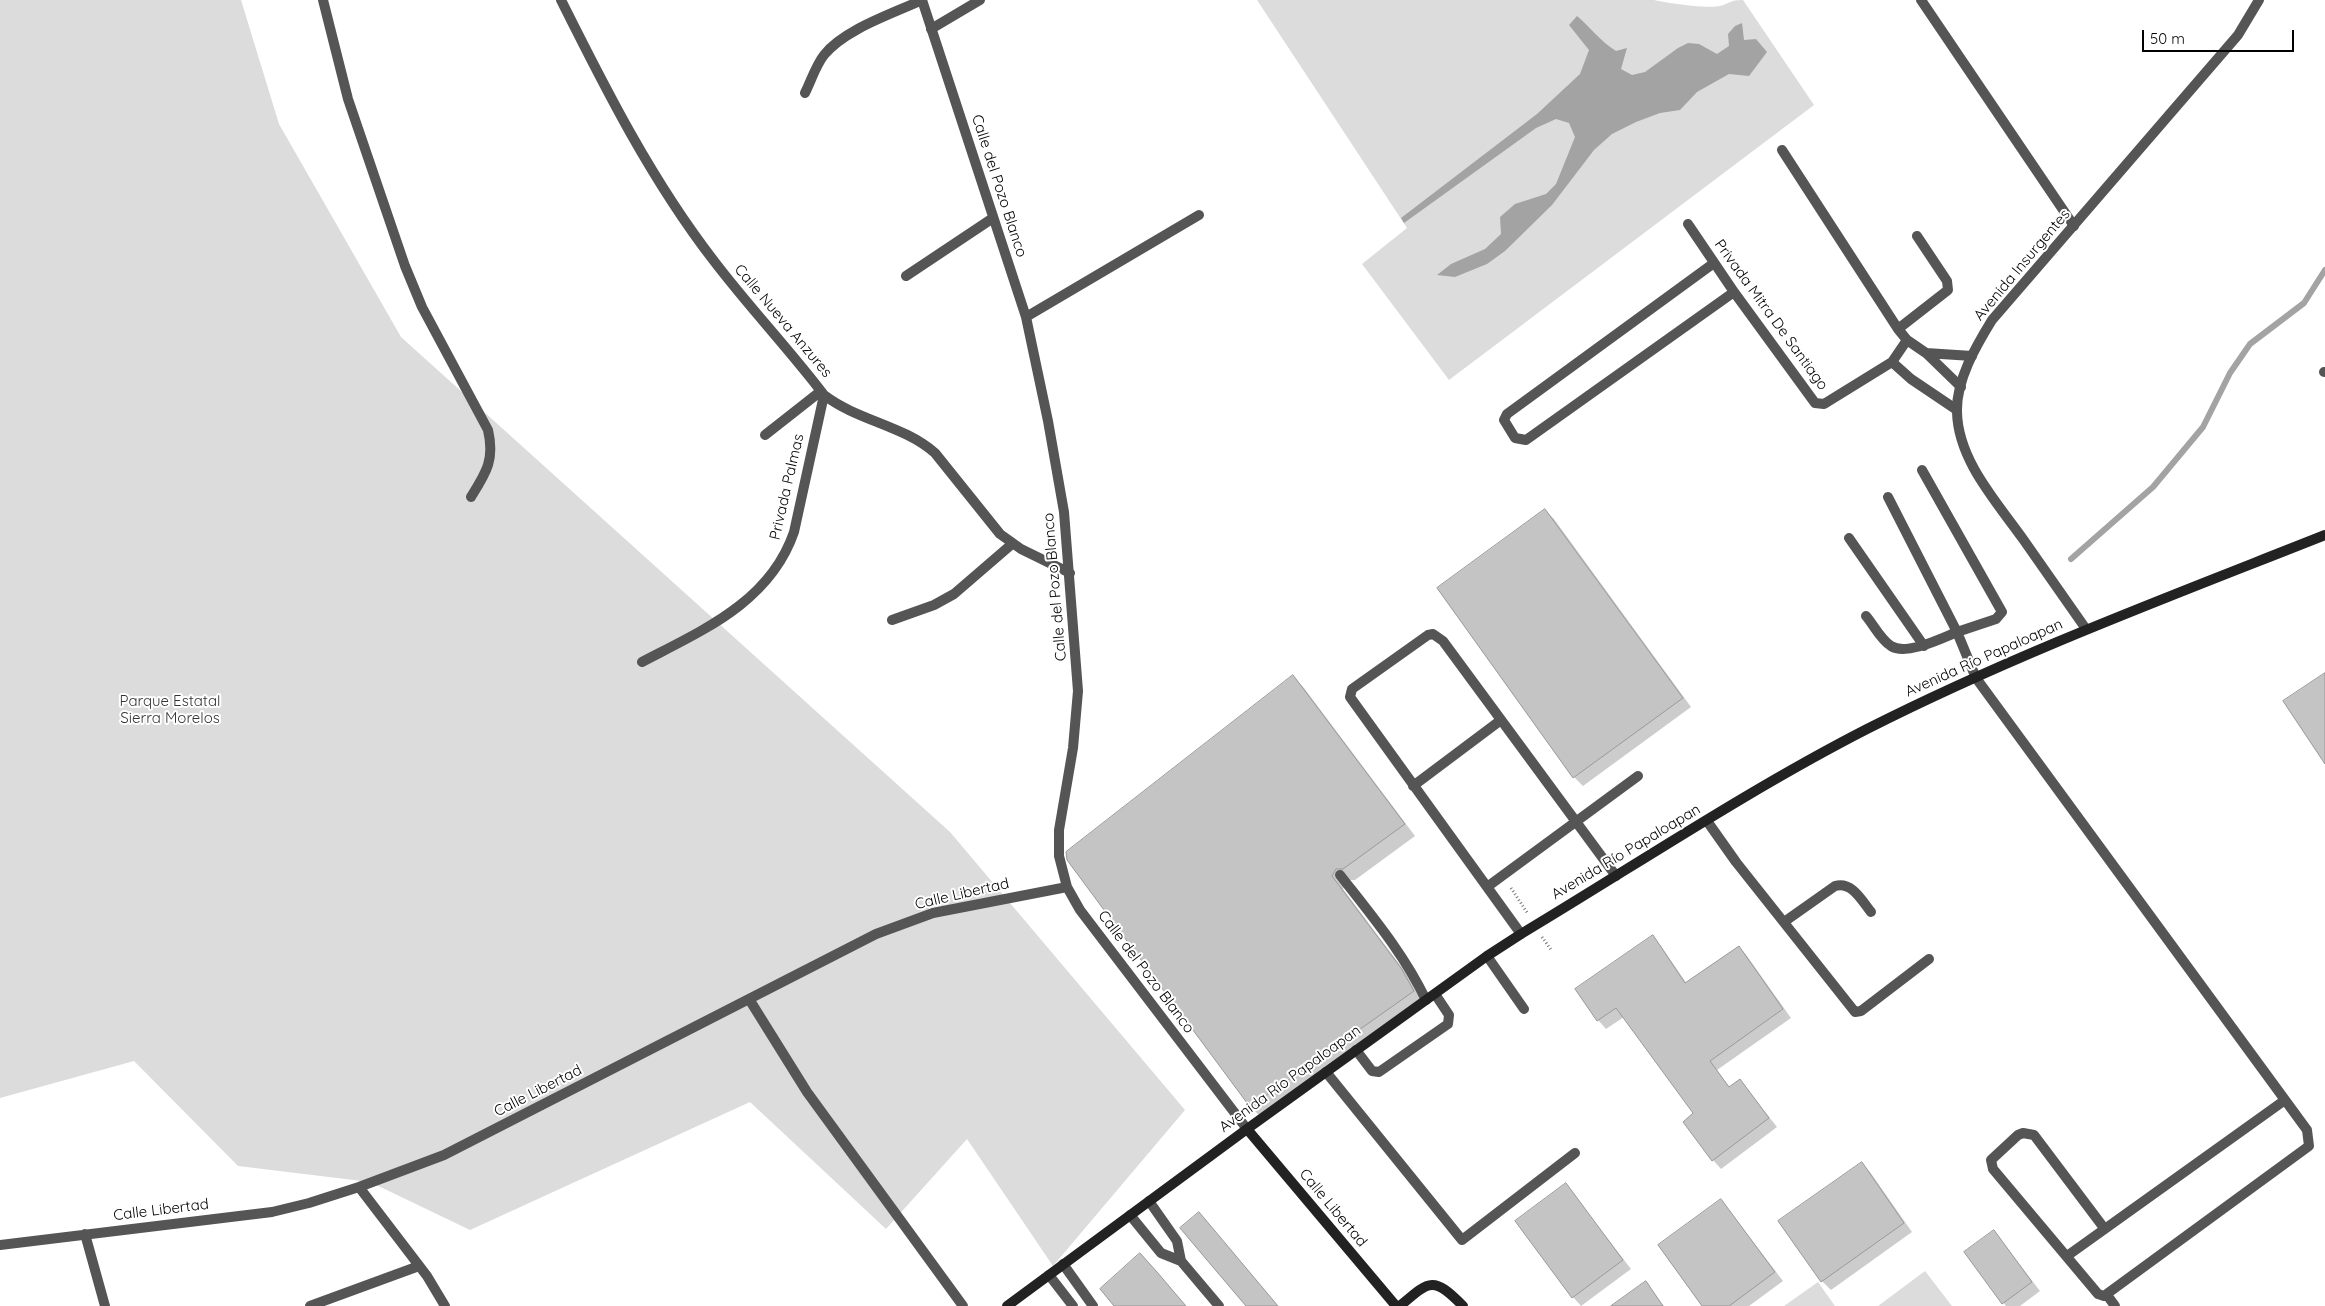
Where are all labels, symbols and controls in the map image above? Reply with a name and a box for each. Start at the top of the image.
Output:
scale bar [2145,20,2298,52]
text: 50 m [2150,29,2185,48]
street label: Calle del Pozo Blanco [967,112,1031,260]
street label: Avenida Insurgentes [1970,206,2074,324]
street label: Privada Mitra De Santiago [1710,236,1832,394]
street label: Calle Nueva Anzures [730,261,836,381]
street label: Privada Palmas [766,432,808,542]
street label: Calle del Pozo Blanco [1040,512,1070,662]
street label: Avenida Río Papaloapan [1902,615,2066,701]
park label: Parque Estatal Sierra Morelos [120,692,220,727]
street label: Avenida Río Papaloapan [1548,800,1704,904]
street label: Calle Libertad [913,874,1011,914]
street label: Calle del Pozo Blanco [1094,907,1198,1037]
street label: Avenida Río Papaloapan [1216,1022,1364,1136]
street label: Calle Libertad [491,1061,585,1121]
street label: Calle Libertad [1295,1165,1371,1251]
street label: Calle Libertad [112,1195,210,1225]

